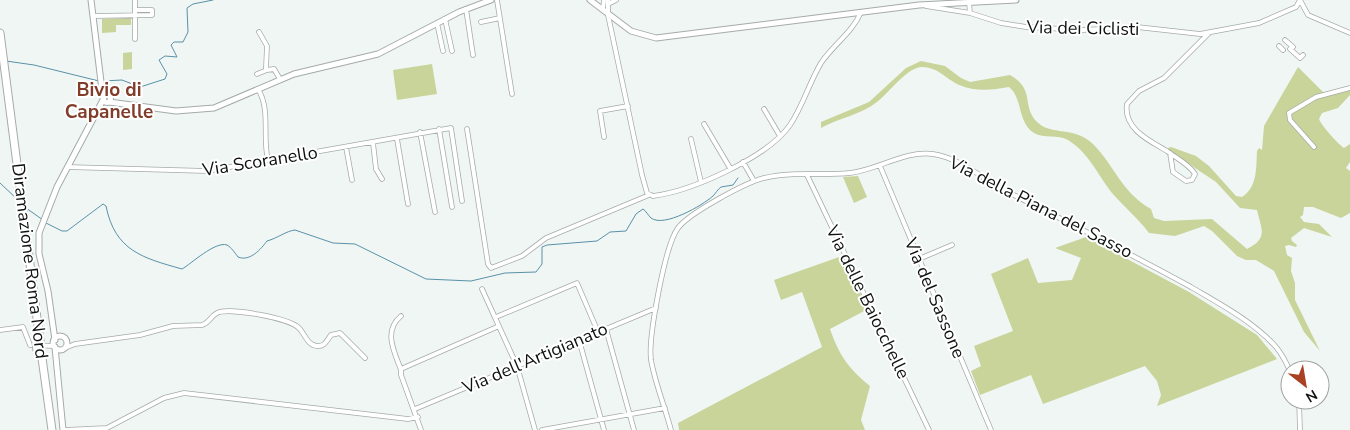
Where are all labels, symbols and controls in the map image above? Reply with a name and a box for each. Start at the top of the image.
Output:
street label: Via dei Ciclisti [1025,15,1140,41]
district label: Bivio di Capanelle [65,77,153,125]
street label: Via Scoranello [200,140,319,182]
street label: Via della Piana del Sasso [944,150,1137,264]
street label: Diramazione Roma Nord [6,162,54,360]
street label: Via delle Baiocchelle [820,220,916,383]
street label: Via del Sassone [898,233,971,362]
street label: Via dell'Artigianato [458,317,611,400]
north arrow [1280,360,1330,410]
text: N [1302,385,1321,407]

